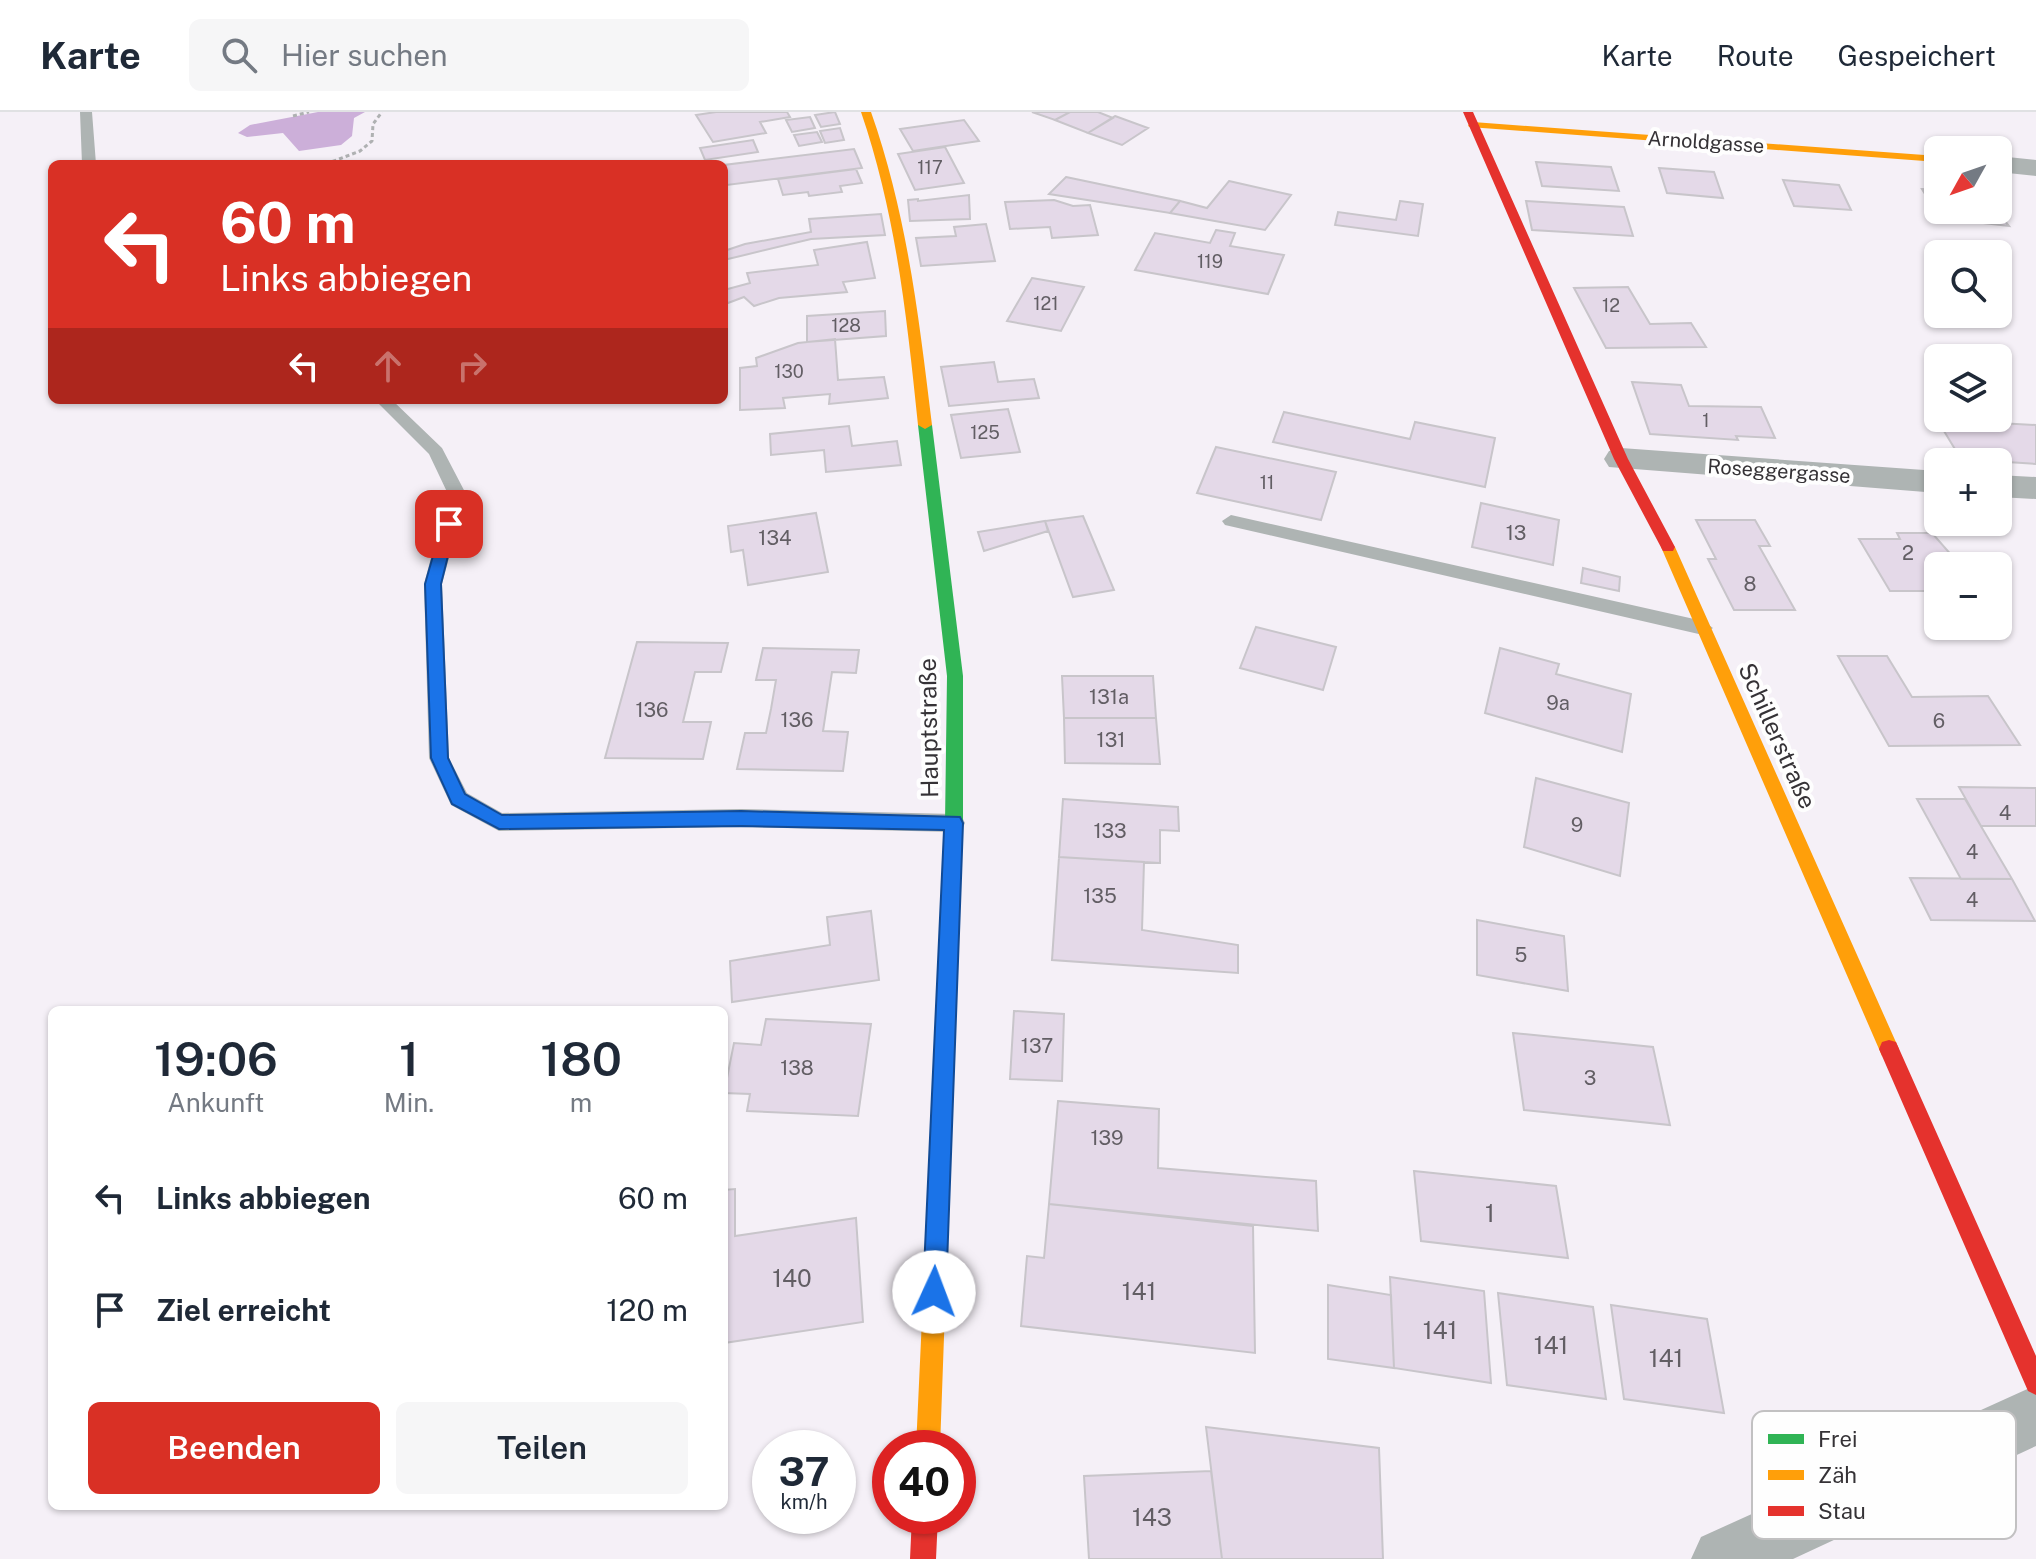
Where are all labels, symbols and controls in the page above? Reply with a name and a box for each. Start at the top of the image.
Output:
search box [189,19,749,91]
text: Karte [40,33,141,78]
icon: search [217,33,261,77]
text: Hier suchen [281,37,448,73]
text: Karte [1601,39,1673,72]
text: Route [1717,39,1794,72]
text: Gespeichert [1838,39,1996,72]
street label: Arnoldgasse [1647,126,1765,158]
north arrow [1924,136,2012,224]
map controls [1924,136,2012,640]
house number: 117 [917,157,943,178]
text: 60 m [220,190,356,256]
icon: left [88,192,192,296]
button: search [1924,240,2012,328]
house number: 119 [1197,251,1223,272]
text: Links abbiegen [220,257,472,299]
house number: 121 [1033,293,1059,314]
house number: 12 [1602,295,1620,316]
house number: 128 [831,315,861,336]
icon: left [282,344,326,388]
icon: ahead [366,344,410,388]
icon: right [450,344,494,388]
button: layers [1924,344,2012,432]
house number: 130 [774,361,804,382]
house number: 1 [1702,410,1710,431]
house number: 125 [970,422,1000,443]
button: + [1924,448,2012,536]
street label: Roseggergasse [1707,454,1851,488]
house number: 11 [1260,472,1274,493]
pin [415,490,483,558]
icon: arrive [427,502,471,546]
house number: 13 [1506,521,1526,545]
house number: 134 [758,526,792,550]
house number: 2 [1902,541,1914,565]
button: − [1924,552,2012,640]
house number: 8 [1744,572,1756,596]
street label: Hauptstraße [913,658,943,798]
street label: Schillerstraße [1733,658,1823,813]
house number: 131a [1089,685,1129,709]
house number: 9a [1546,691,1570,715]
house number: 136 [635,698,669,722]
house number: 136 [780,708,814,732]
house number: 6 [1933,709,1945,733]
house number: 131 [1097,728,1125,752]
house number: 4 [1999,801,2011,825]
house number: 9 [1571,813,1583,837]
house number: 133 [1093,819,1127,843]
house number: 4 [1966,840,1978,864]
house number: 135 [1083,884,1117,908]
house number: 4 [1966,888,1978,912]
house number: 5 [1515,943,1527,967]
text: 19:06 [154,1030,278,1087]
text: 1 [399,1030,419,1087]
text: 180 [540,1030,622,1087]
house number: 137 [1021,1034,1053,1058]
house number: 138 [780,1056,814,1080]
house number: 3 [1584,1066,1596,1090]
text: Ankunft [167,1087,264,1118]
text: Min. [384,1087,434,1118]
text: m [570,1087,592,1118]
house number: 139 [1090,1126,1124,1150]
icon: left [88,1176,132,1220]
text: Links abbiegen [156,1180,371,1216]
text: 60 m [618,1180,688,1216]
house number: 1 [1485,1199,1495,1227]
position arrow [892,1250,976,1334]
house number: 140 [772,1264,812,1292]
house number: 141 [1122,1277,1156,1305]
icon: arrive [88,1288,132,1332]
text: Ziel erreicht [156,1292,331,1328]
text: 120 m [606,1292,688,1328]
house number: 141 [1423,1316,1457,1344]
house number: 141 [1534,1331,1568,1359]
house number: 141 [1649,1344,1683,1372]
button: Beenden [88,1402,380,1494]
button: Teilen [396,1402,688,1494]
legend [1752,1411,2016,1539]
text: Frei [1818,1426,1857,1452]
speed limit sign: 40 [872,1430,976,1534]
text: 37 [779,1448,829,1495]
text: Zäh [1818,1462,1857,1488]
text: km/h [780,1490,828,1514]
text: Stau [1818,1498,1866,1524]
house number: 143 [1132,1503,1172,1531]

